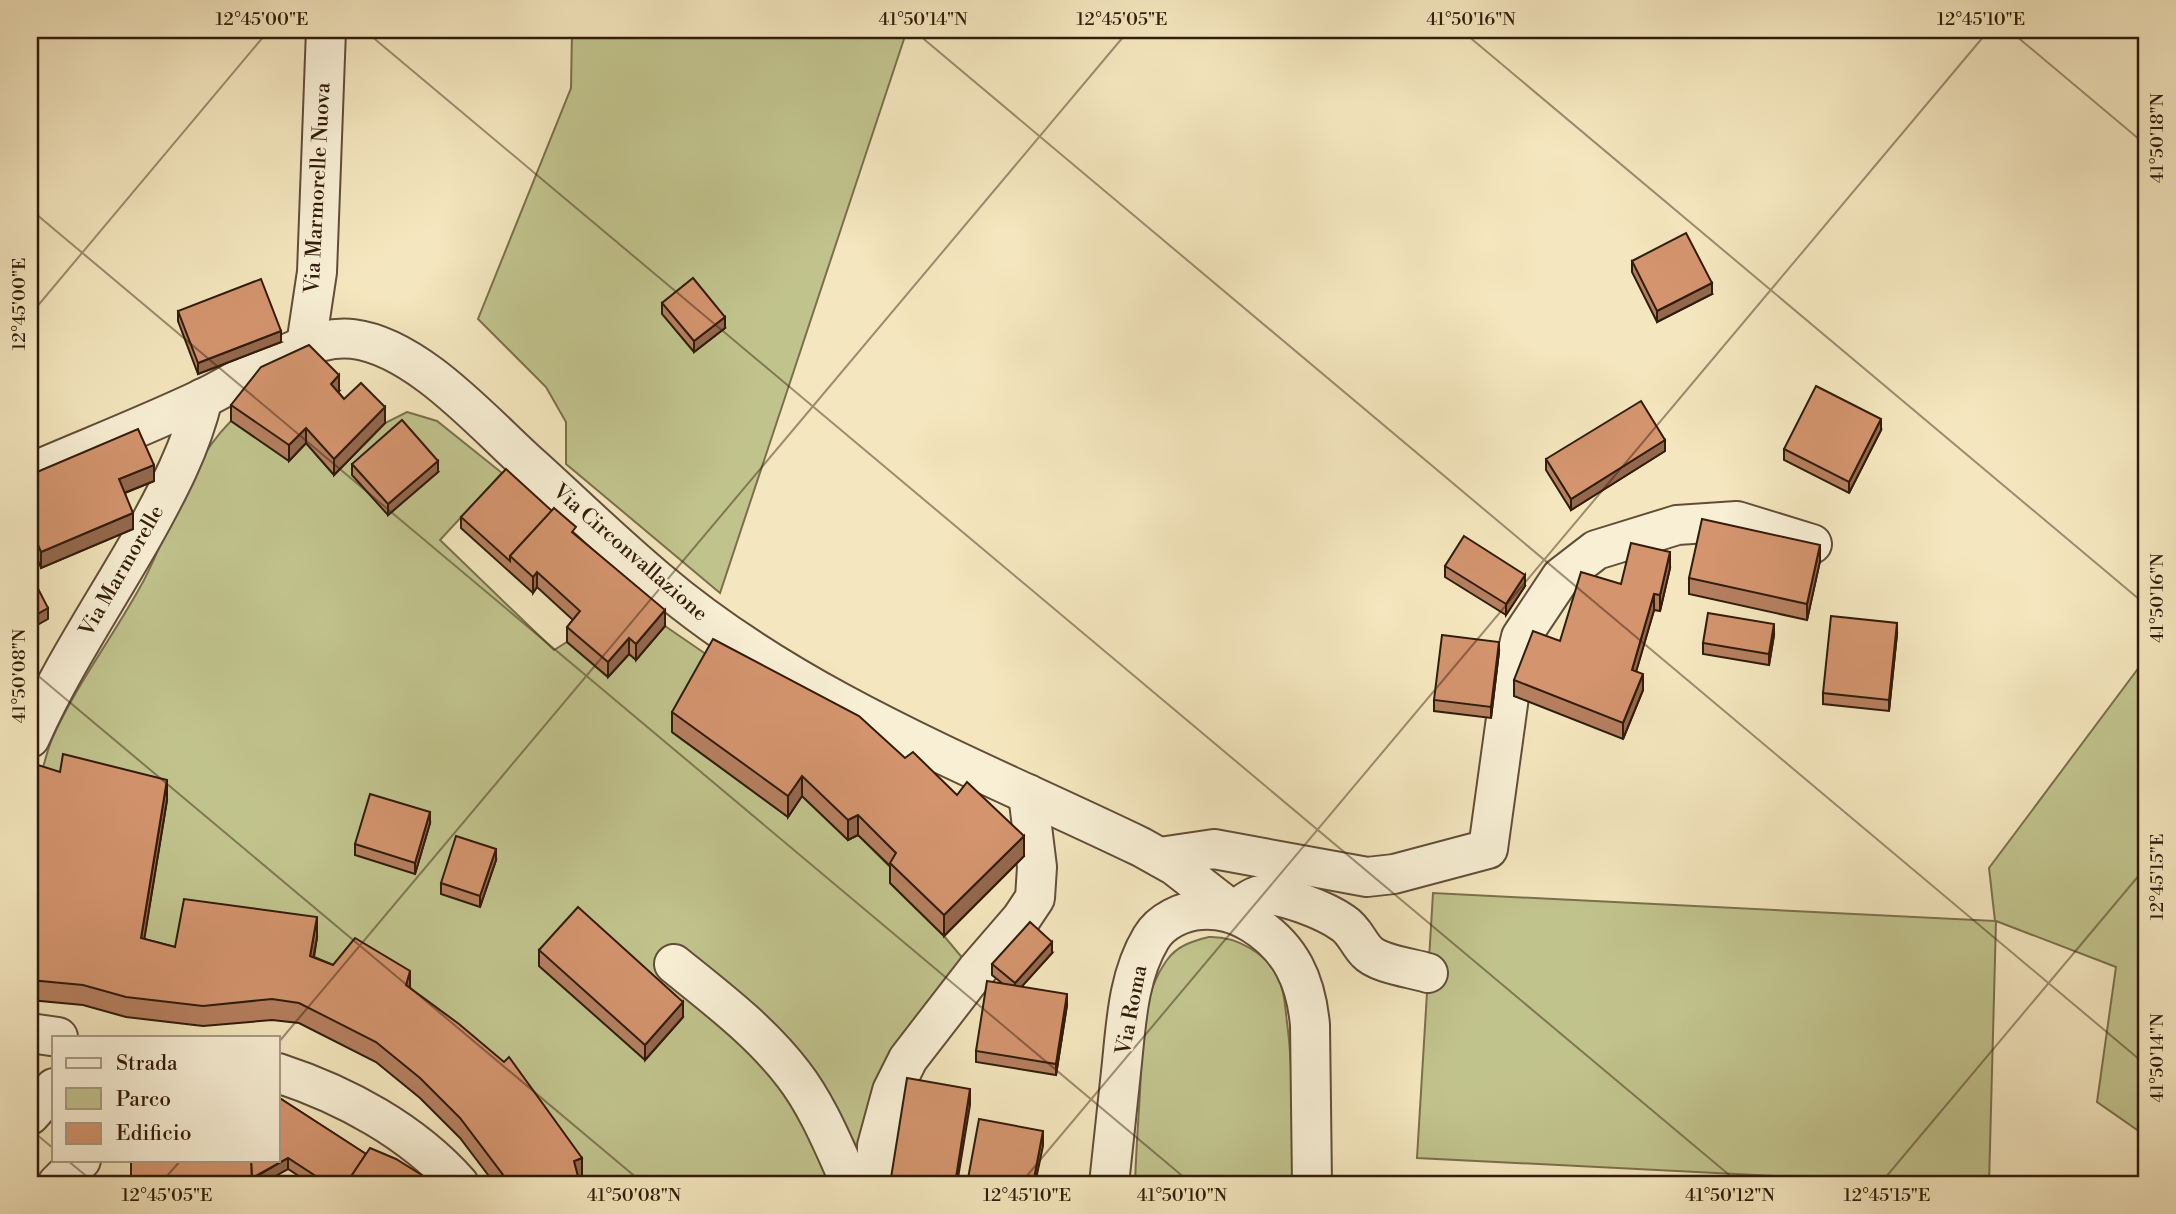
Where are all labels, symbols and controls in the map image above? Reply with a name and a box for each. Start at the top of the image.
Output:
text: 12°45'00"E [216,8,309,31]
text: 41°50'14"N [878,8,968,31]
text: 12°45'05"E [1077,8,1167,31]
text: 41°50'16"N [1426,8,1516,31]
text: 12°45'10"E [1937,8,2025,31]
street label: Via Marmorelle Nuova [299,82,337,295]
text: 41°50'18"N [2146,92,2169,183]
text: 12°45'00"E [8,258,31,351]
street label: Via Circonvallazione [547,478,713,627]
street label: Via Marmorelle [73,501,170,642]
text: 41°50'16"N [2146,553,2169,643]
text: 41°50'08"N [8,628,31,723]
text: 12°45'15"E [2146,834,2169,920]
street label: Via Roma [1110,963,1154,1058]
text: 41°50'14"N [2146,1013,2169,1103]
legend [52,1036,280,1162]
text: Strada [116,1051,178,1077]
text: Parco [116,1087,171,1113]
text: Edificio [116,1121,192,1147]
text: 12°45'05"E [122,1184,212,1207]
text: 41°50'08"N [587,1184,682,1207]
text: 12°45'10"E [983,1184,1071,1207]
text: 41°50'10"N [1137,1184,1228,1207]
text: 41°50'12"N [1685,1184,1775,1207]
text: 12°45'15"E [1844,1184,1930,1207]

